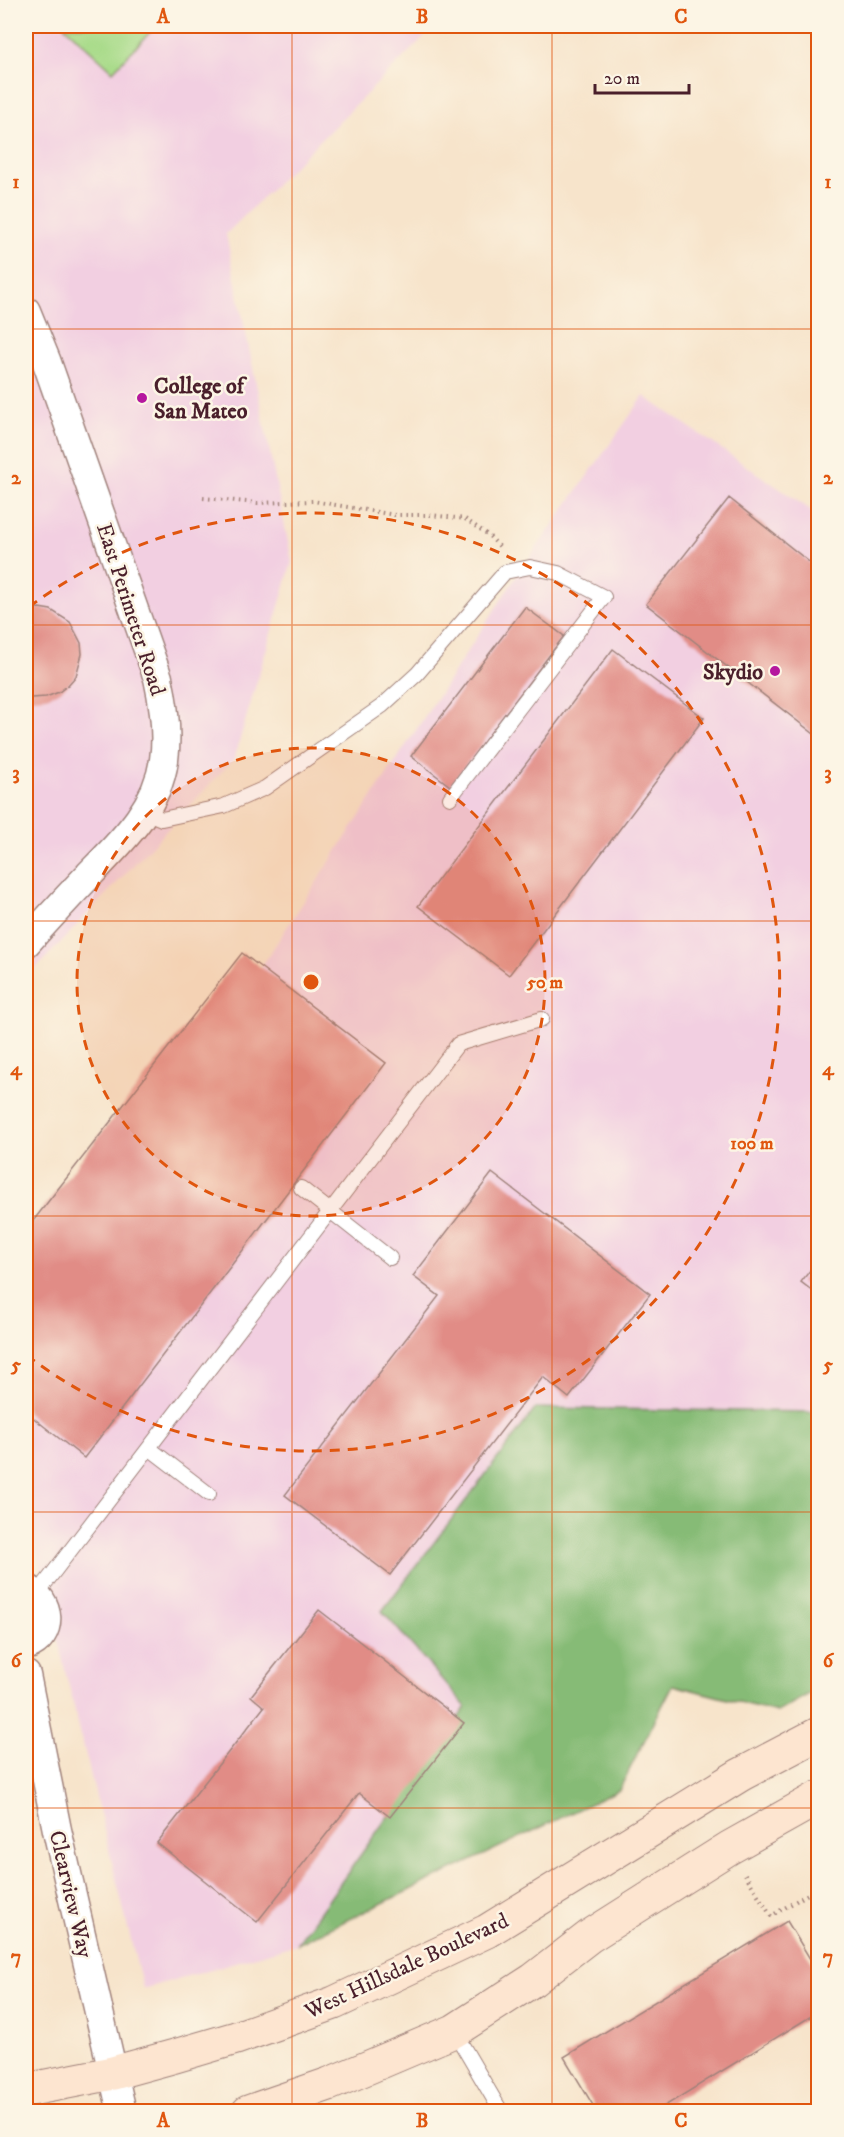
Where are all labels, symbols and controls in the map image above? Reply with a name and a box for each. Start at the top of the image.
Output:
text: A [156,5,171,30]
text: B [416,5,428,30]
text: C [674,5,688,30]
scale bar [595,57,690,95]
text: 20 m [604,68,640,90]
text: 1 [12,170,20,195]
text: 1 [824,170,832,195]
place label: College of San Mateo [154,373,248,425]
marker: College of San Mateo [135,391,149,405]
text: 2 [11,466,22,491]
text: 2 [823,466,834,491]
street label: East Perimeter Road [90,520,171,699]
place label: Skydio [703,659,763,686]
marker: Skydio [768,664,782,678]
text: 3 [12,761,20,786]
text: 3 [824,761,832,786]
centre of rings [301,972,321,992]
text: 50 m [526,972,563,994]
text: 4 [10,1057,23,1082]
text: 4 [822,1057,835,1082]
text: 100 m [730,1133,774,1155]
text: 5 [10,1353,21,1378]
text: 5 [822,1353,833,1378]
text: 6 [11,1649,23,1674]
text: 6 [823,1649,835,1674]
street label: Clearview Way [43,1828,98,1961]
street label: West Hillsdale Boulevard [300,1907,513,2026]
text: 7 [11,1945,21,1970]
text: 7 [823,1945,833,1970]
text: A [156,2109,171,2134]
text: B [416,2109,428,2134]
text: C [674,2109,688,2134]

